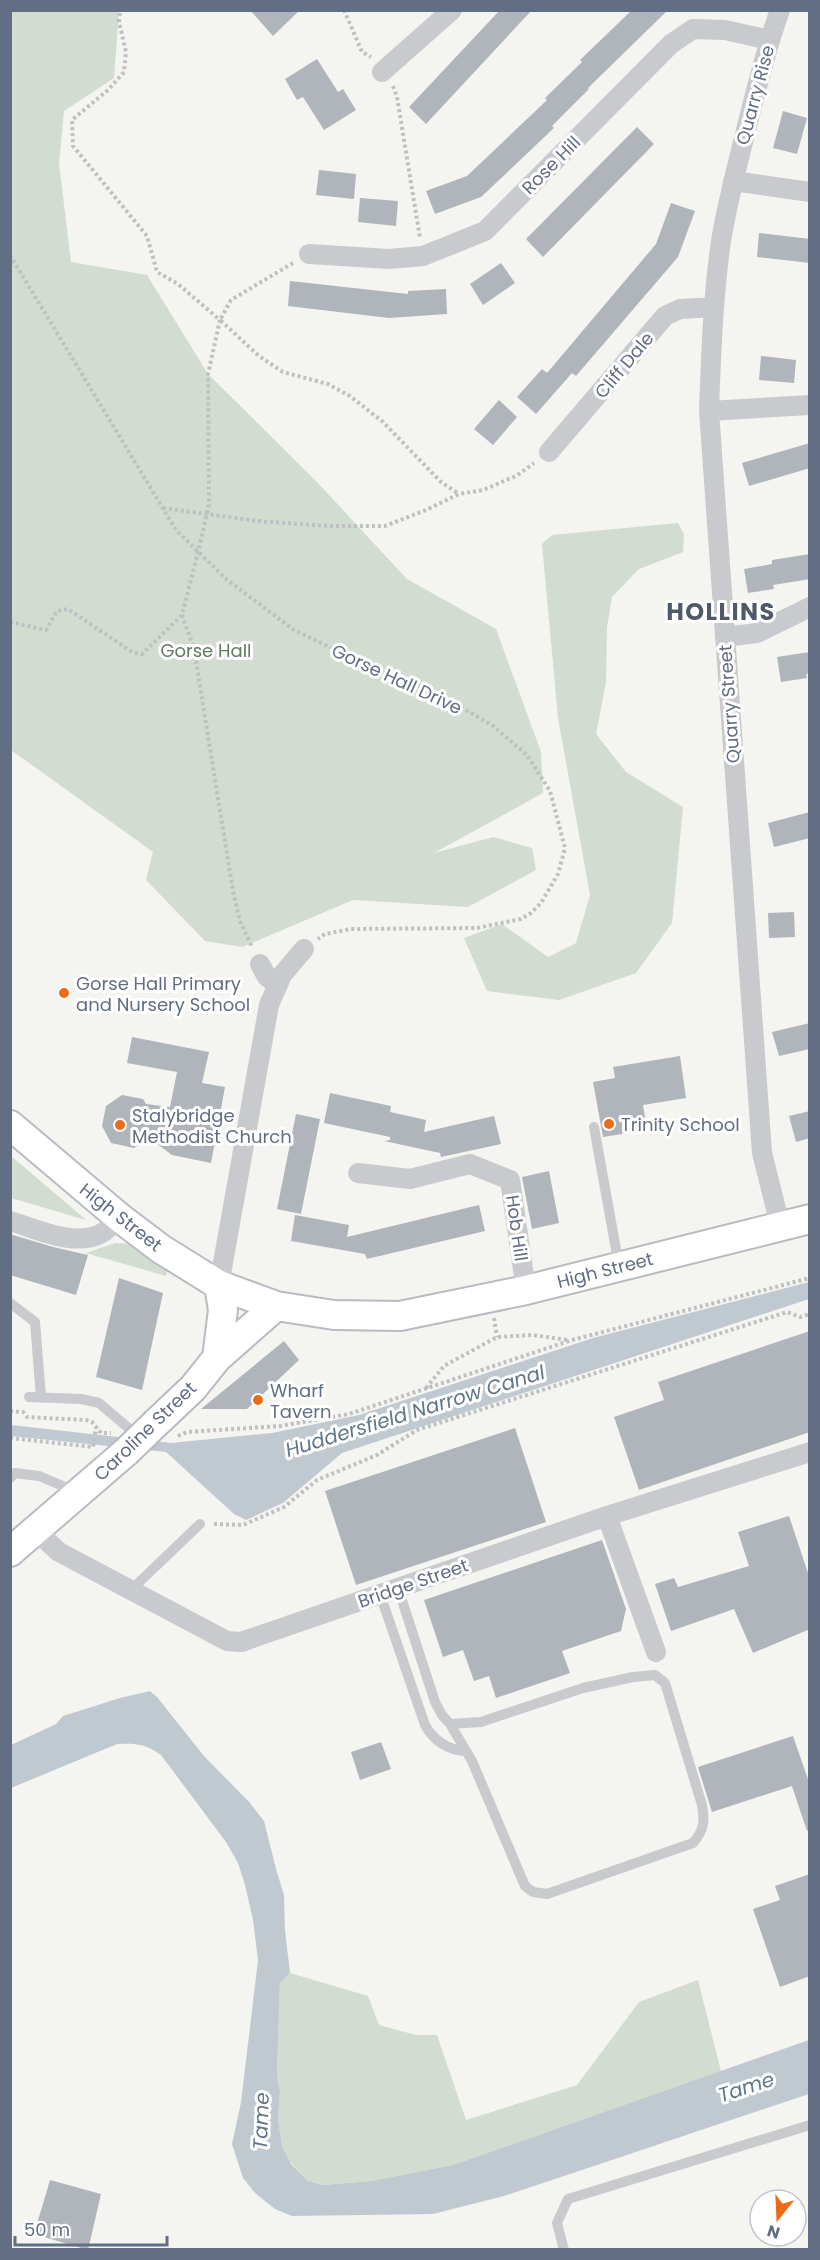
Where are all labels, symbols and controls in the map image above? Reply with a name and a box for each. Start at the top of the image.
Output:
street label: Quarry Rise [730,42,780,148]
street label: Rose Hill [516,130,586,200]
street label: Cliff Dale [589,326,659,404]
district label: HOLLINS [666,595,776,628]
park label: Gorse Hall [160,638,252,663]
street label: Gorse Hall Drive [328,638,466,720]
street label: Quarry Street [712,644,746,764]
place label: Gorse Hall Primary and Nursery School [76,971,250,1017]
marker: Gorse Hall Primary and Nursery School [57,986,71,1000]
place label: Stalybridge Methodist Church [132,1103,292,1149]
place label: Trinity School [621,1112,740,1137]
marker: Trinity School [602,1117,616,1131]
marker: Stalybridge Methodist Church [113,1118,127,1132]
street label: High Street [75,1177,167,1257]
street label: Hob Hill [500,1193,534,1263]
street label: High Street [554,1246,656,1294]
water label: Huddersfield Narrow Canal [282,1358,548,1464]
street label: Caroline Street [88,1376,202,1486]
place label: Wharf Tavern [270,1378,331,1424]
marker: Wharf Tavern [251,1393,265,1407]
street label: Bridge Street [354,1552,472,1614]
water label: Tame [714,2065,778,2109]
water label: Tame [246,2092,276,2150]
north arrow [748,2188,808,2248]
scale bar [15,2209,166,2247]
text: 50 m [24,2217,70,2242]
text: N [764,2219,783,2245]

